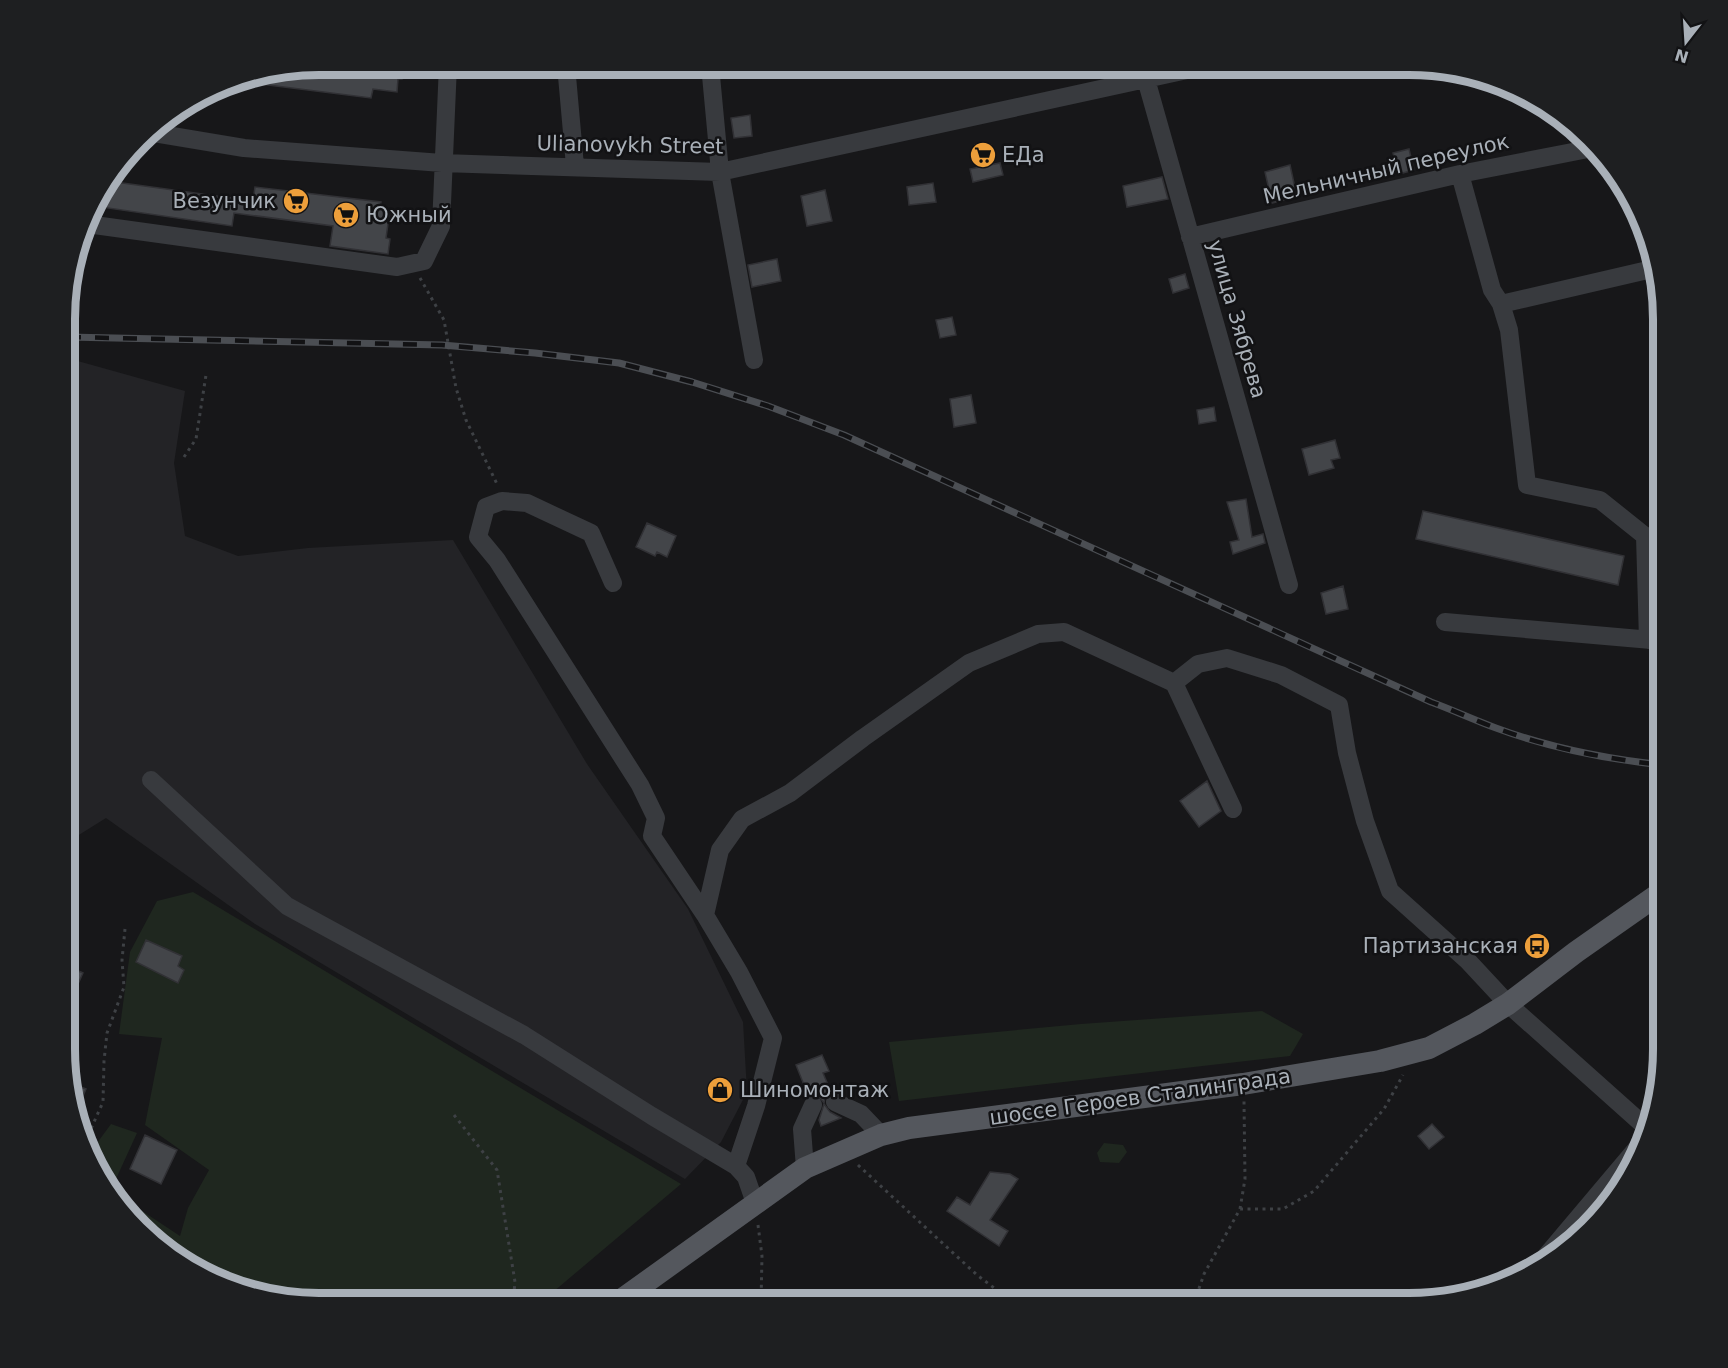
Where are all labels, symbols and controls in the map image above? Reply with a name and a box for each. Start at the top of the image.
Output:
north arrow [1656,12,1716,72]
text: N [1673,45,1691,67]
street label: Мельничный переулок [1261,129,1511,209]
street label: Ulianovykh Street [536,131,724,159]
supermarket icon: ЕДа [968,140,998,170]
place label: ЕДа [1002,143,1045,167]
supermarket icon: Везунчик [281,186,311,216]
place label: Везунчик [173,189,276,213]
supermarket icon: Южный [331,200,361,230]
place label: Южный [366,203,452,227]
street label: улица Зябрева [1203,237,1271,401]
bus stop icon: Партизанская [1522,931,1552,961]
place label: Партизанская [1363,934,1518,958]
street label: шоссе Героев Сталинграда [988,1064,1292,1130]
shop icon: Шиномонтаж [705,1075,735,1105]
place label: Шиномонтаж [740,1078,889,1102]

